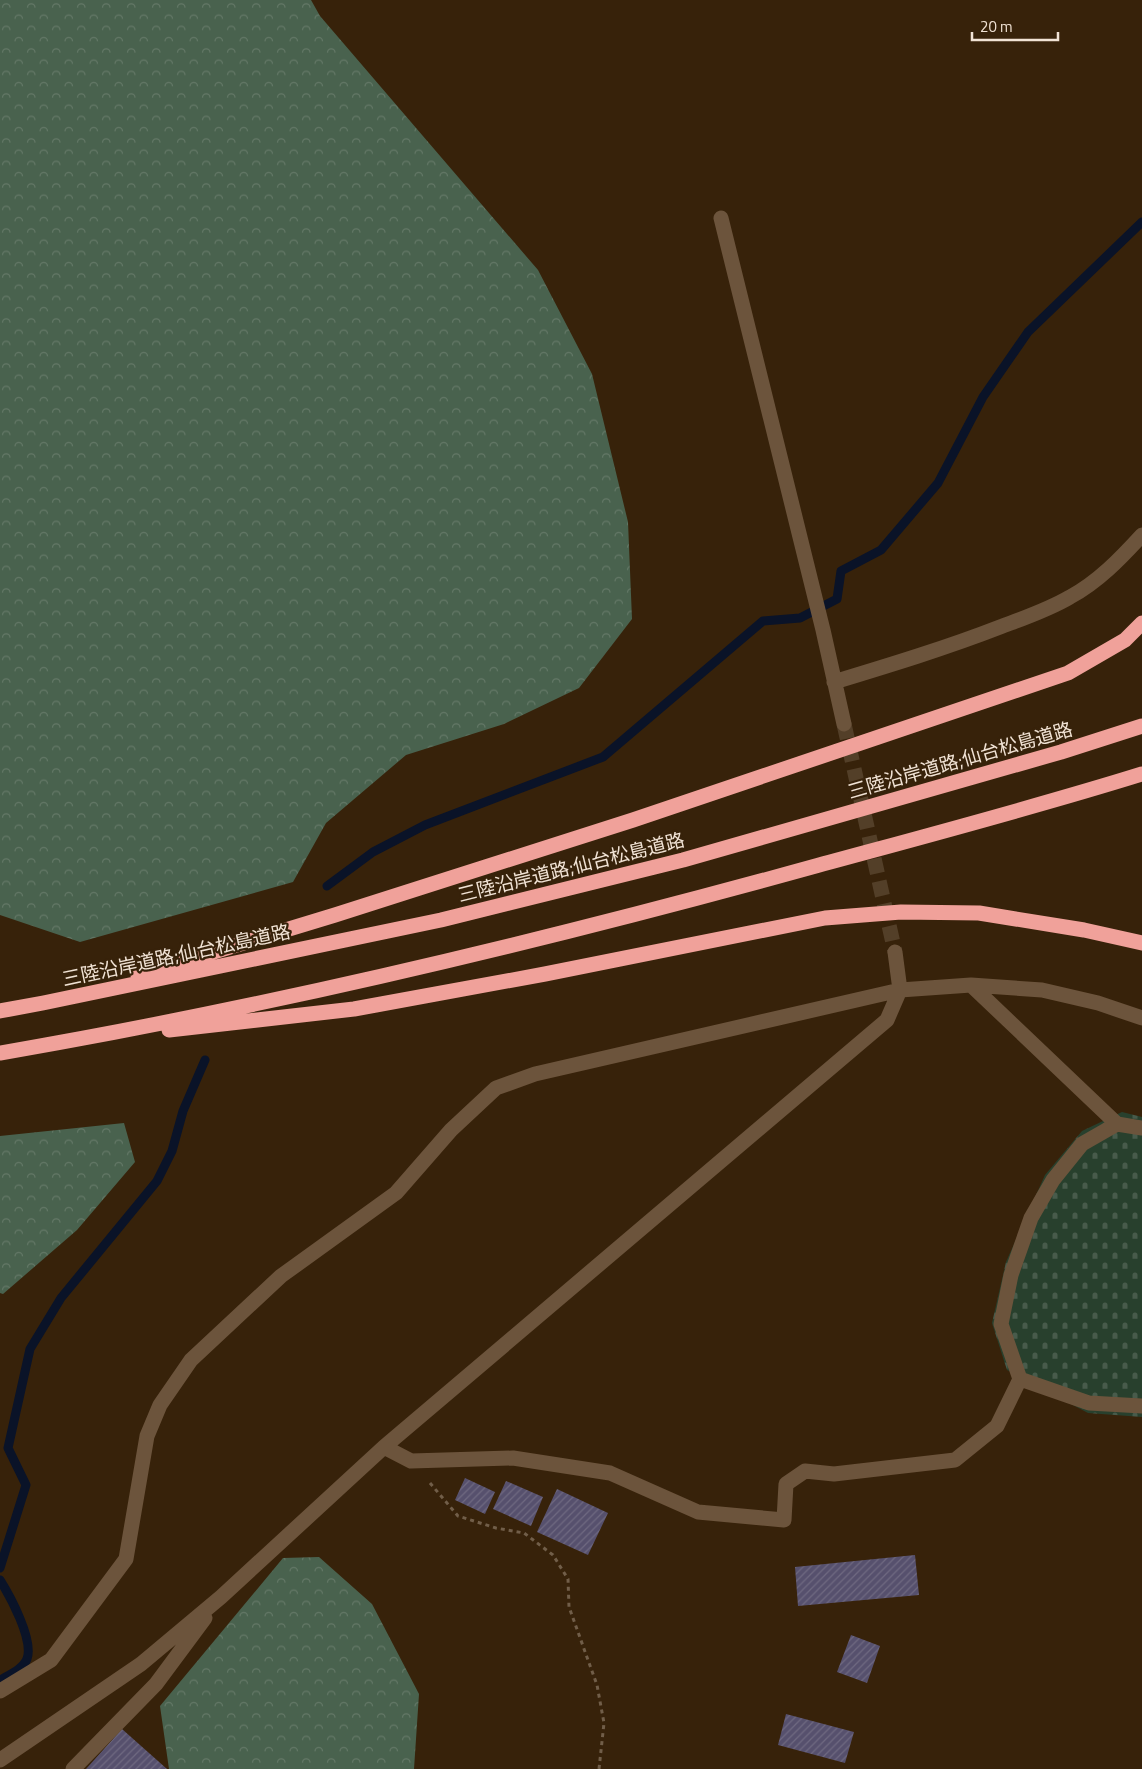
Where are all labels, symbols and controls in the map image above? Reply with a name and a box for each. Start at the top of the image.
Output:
scale bar [972,10,1058,42]
text: 20 m [980,15,1013,38]
street label: 三陸沿岸道路;仙台松島道路 [844,714,1076,806]
street label: 三陸沿岸道路;仙台松島道路 [454,824,687,909]
street label: 三陸沿岸道路;仙台松島道路 [59,916,293,993]

